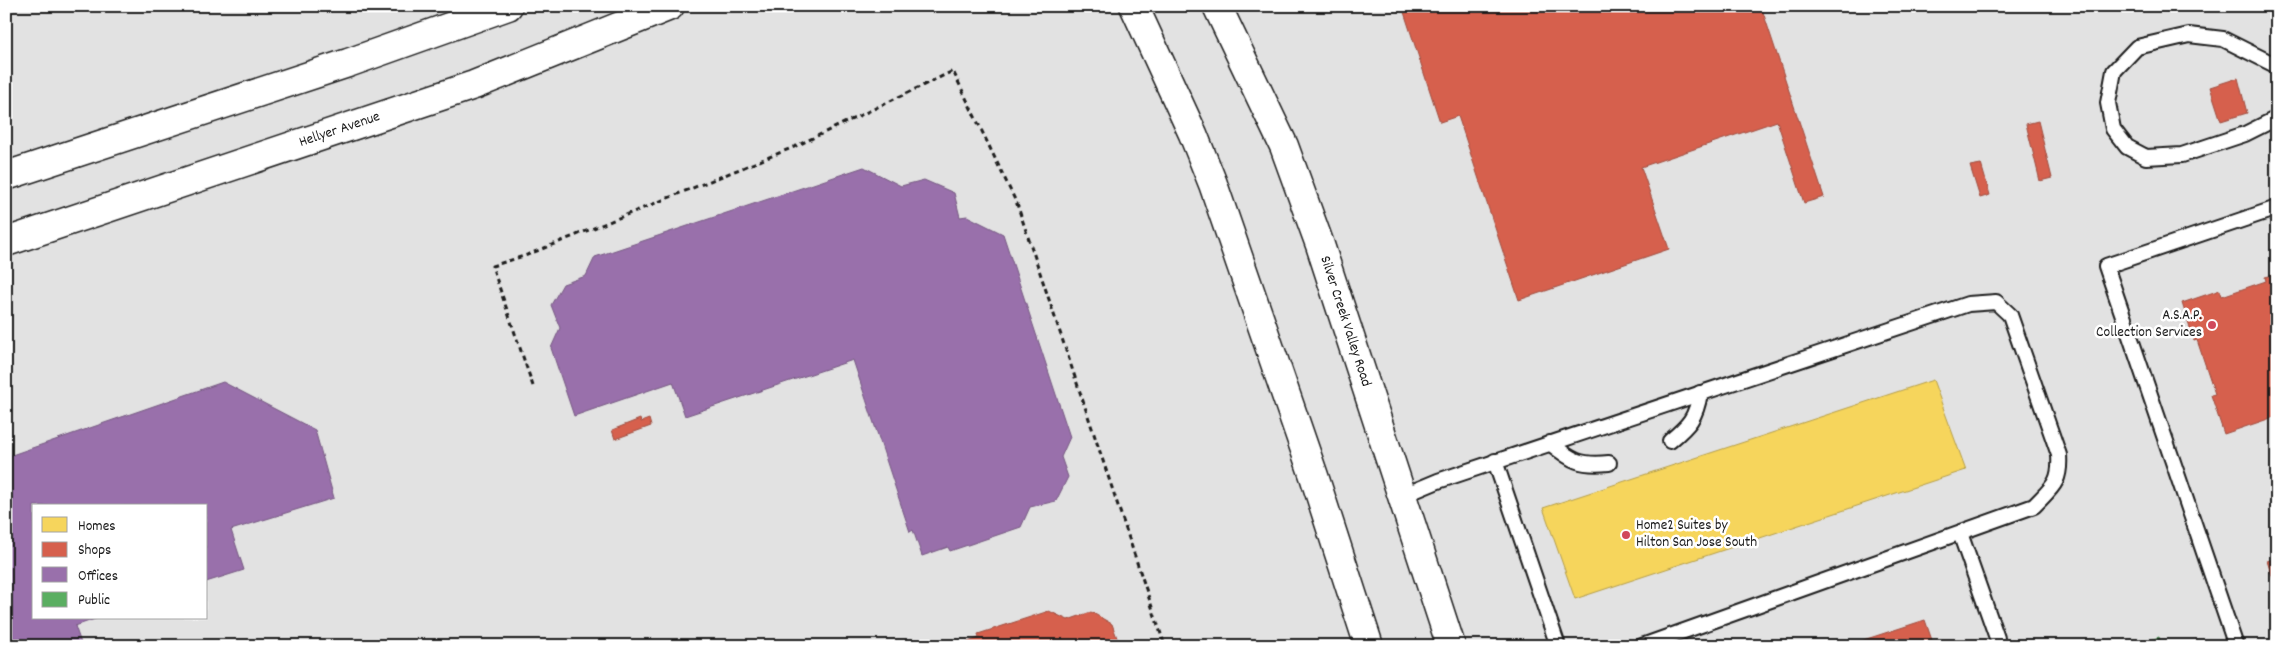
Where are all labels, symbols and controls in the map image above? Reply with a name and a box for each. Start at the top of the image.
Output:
street label: Hellyer Avenue [296,106,384,154]
street label: Silver Creek Valley Road [1313,253,1377,390]
place label: A.S.A.P. Collection Services [2096,305,2202,344]
marker: A.S.A.P. Collection Services [2206,319,2218,331]
legend [32,504,208,620]
place label: Home2 Suites by Hilton San Jose South [1636,515,1757,554]
text: Homes [78,516,116,538]
marker: Home2 Suites by Hilton San Jose South [1620,529,1632,541]
text: Shops [78,540,111,562]
text: Offices [78,566,118,588]
text: Public [78,590,110,612]

